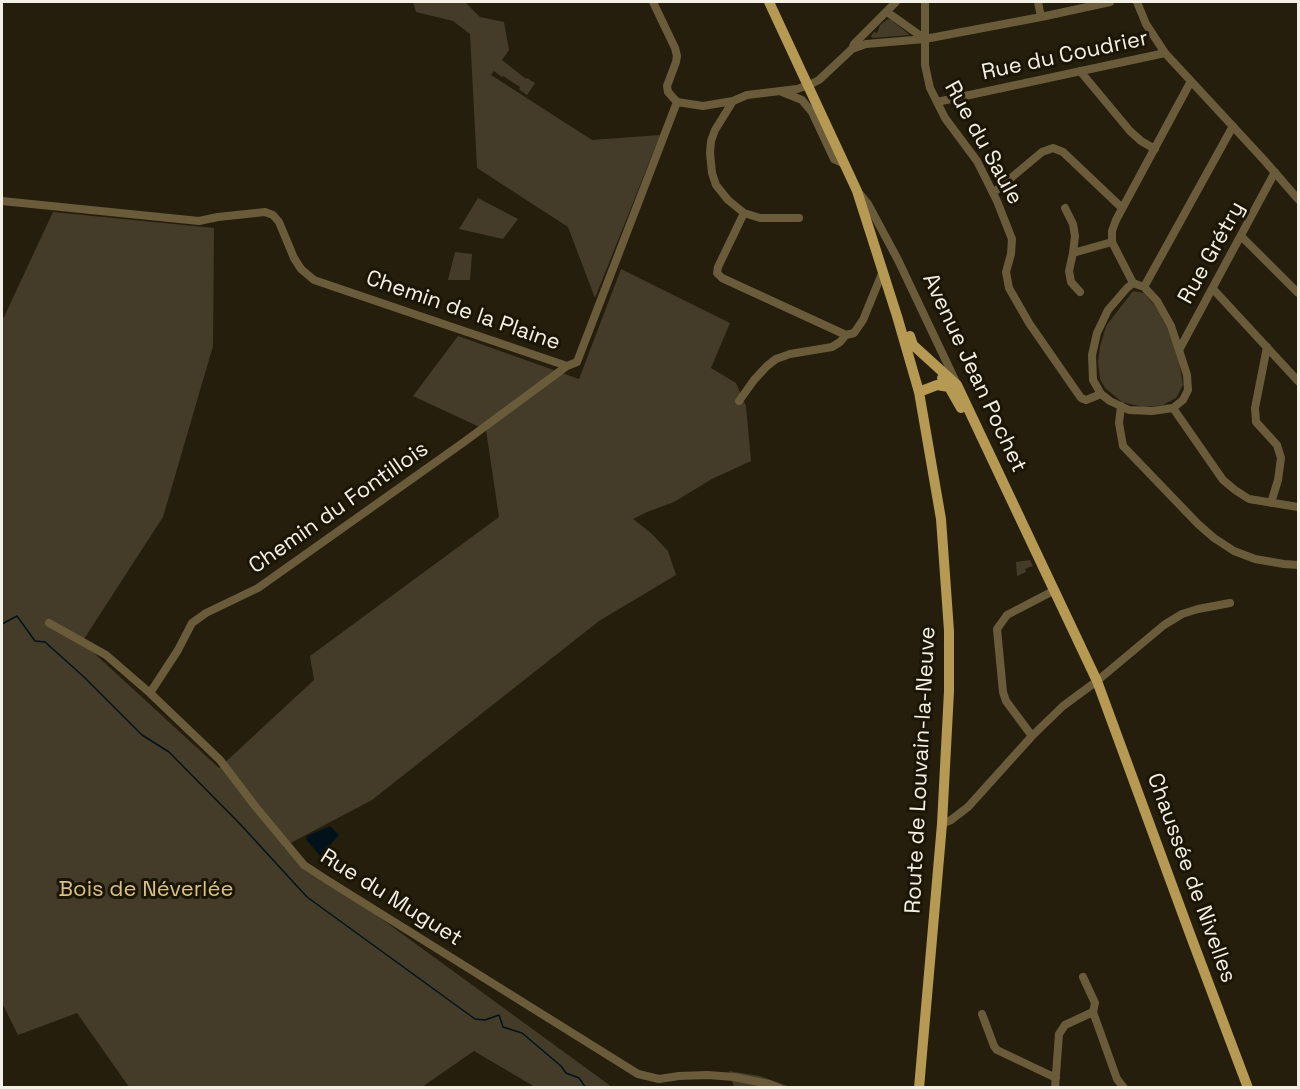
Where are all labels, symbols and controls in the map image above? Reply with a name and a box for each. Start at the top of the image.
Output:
street label: Rue du Coudrier [979,25,1151,87]
street label: Rue du Saule [938,77,1028,209]
street label: Rue Grétry [1173,197,1251,309]
street label: Chemin de la Plaine [362,265,564,357]
street label: Avenue Jean Pochet [916,269,1032,477]
street label: Chemin du Fontillois [244,436,434,580]
street label: Route de Louvain-la-Neuve [900,626,942,914]
street label: Chaussée de Nivelles [1141,770,1241,986]
street label: Rue du Muguet [315,844,467,952]
park label: Bois de Néverlée [59,877,233,903]

